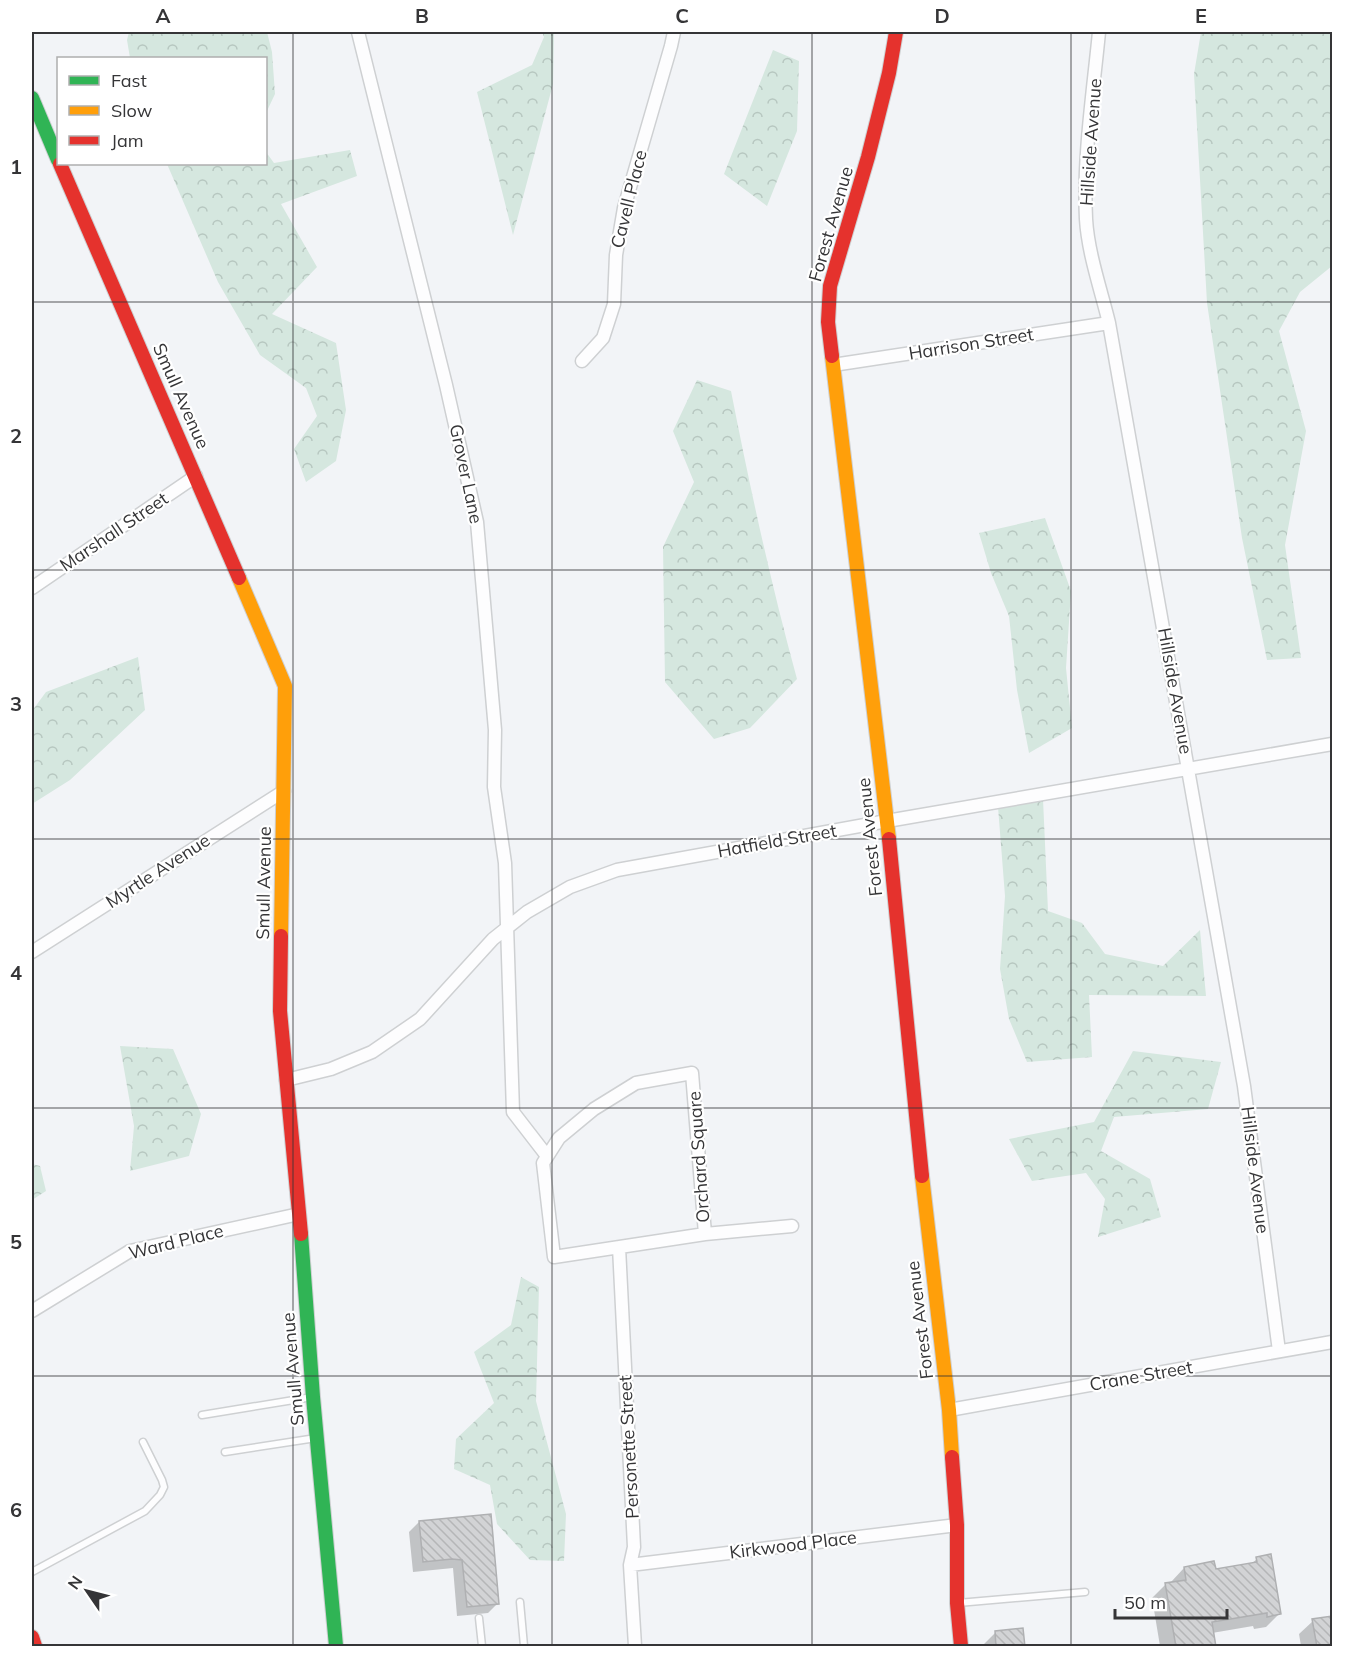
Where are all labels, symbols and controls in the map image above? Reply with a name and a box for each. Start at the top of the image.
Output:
text: A [156,3,171,28]
text: B [415,3,429,28]
text: C [675,3,689,28]
text: D [934,3,950,28]
text: E [1195,3,1207,28]
legend [57,57,267,165]
text: Fast [111,69,147,92]
street label: Hillside Avenue [1075,77,1106,207]
text: Slow [111,99,153,122]
text: Jam [111,129,144,152]
street label: Cavell Place [605,147,652,250]
text: 1 [10,154,22,179]
street label: Forest Avenue [803,164,858,284]
street label: Harrison Street [907,322,1035,365]
street label: Smull Avenue [148,339,215,452]
street label: Grover Lane [445,422,488,526]
text: 2 [10,423,22,448]
street label: Marshall Street [55,487,172,576]
street label: Hillside Avenue [1153,626,1198,756]
text: 3 [10,691,22,716]
street label: Forest Avenue [852,777,887,897]
street label: Hatfield Street [716,819,838,862]
street label: Smull Avenue [251,826,276,940]
street label: Myrtle Avenue [101,828,214,913]
text: 4 [10,960,22,985]
street label: Orchard Square [682,1090,715,1224]
street label: Hillside Avenue [1236,1105,1275,1235]
street label: Ward Place [126,1219,226,1264]
text: 5 [10,1229,22,1254]
street label: Forest Avenue [901,1260,938,1380]
street label: Smull Avenue [276,1312,309,1427]
street label: Crane Street [1088,1355,1194,1396]
street label: Personette Street [613,1375,644,1519]
text: 6 [10,1497,22,1522]
street label: Kirkwood Place [728,1525,858,1564]
north arrow [57,1561,117,1621]
text: N [63,1572,86,1593]
scale bar [1115,1582,1228,1620]
text: 50 m [1124,1591,1166,1614]

